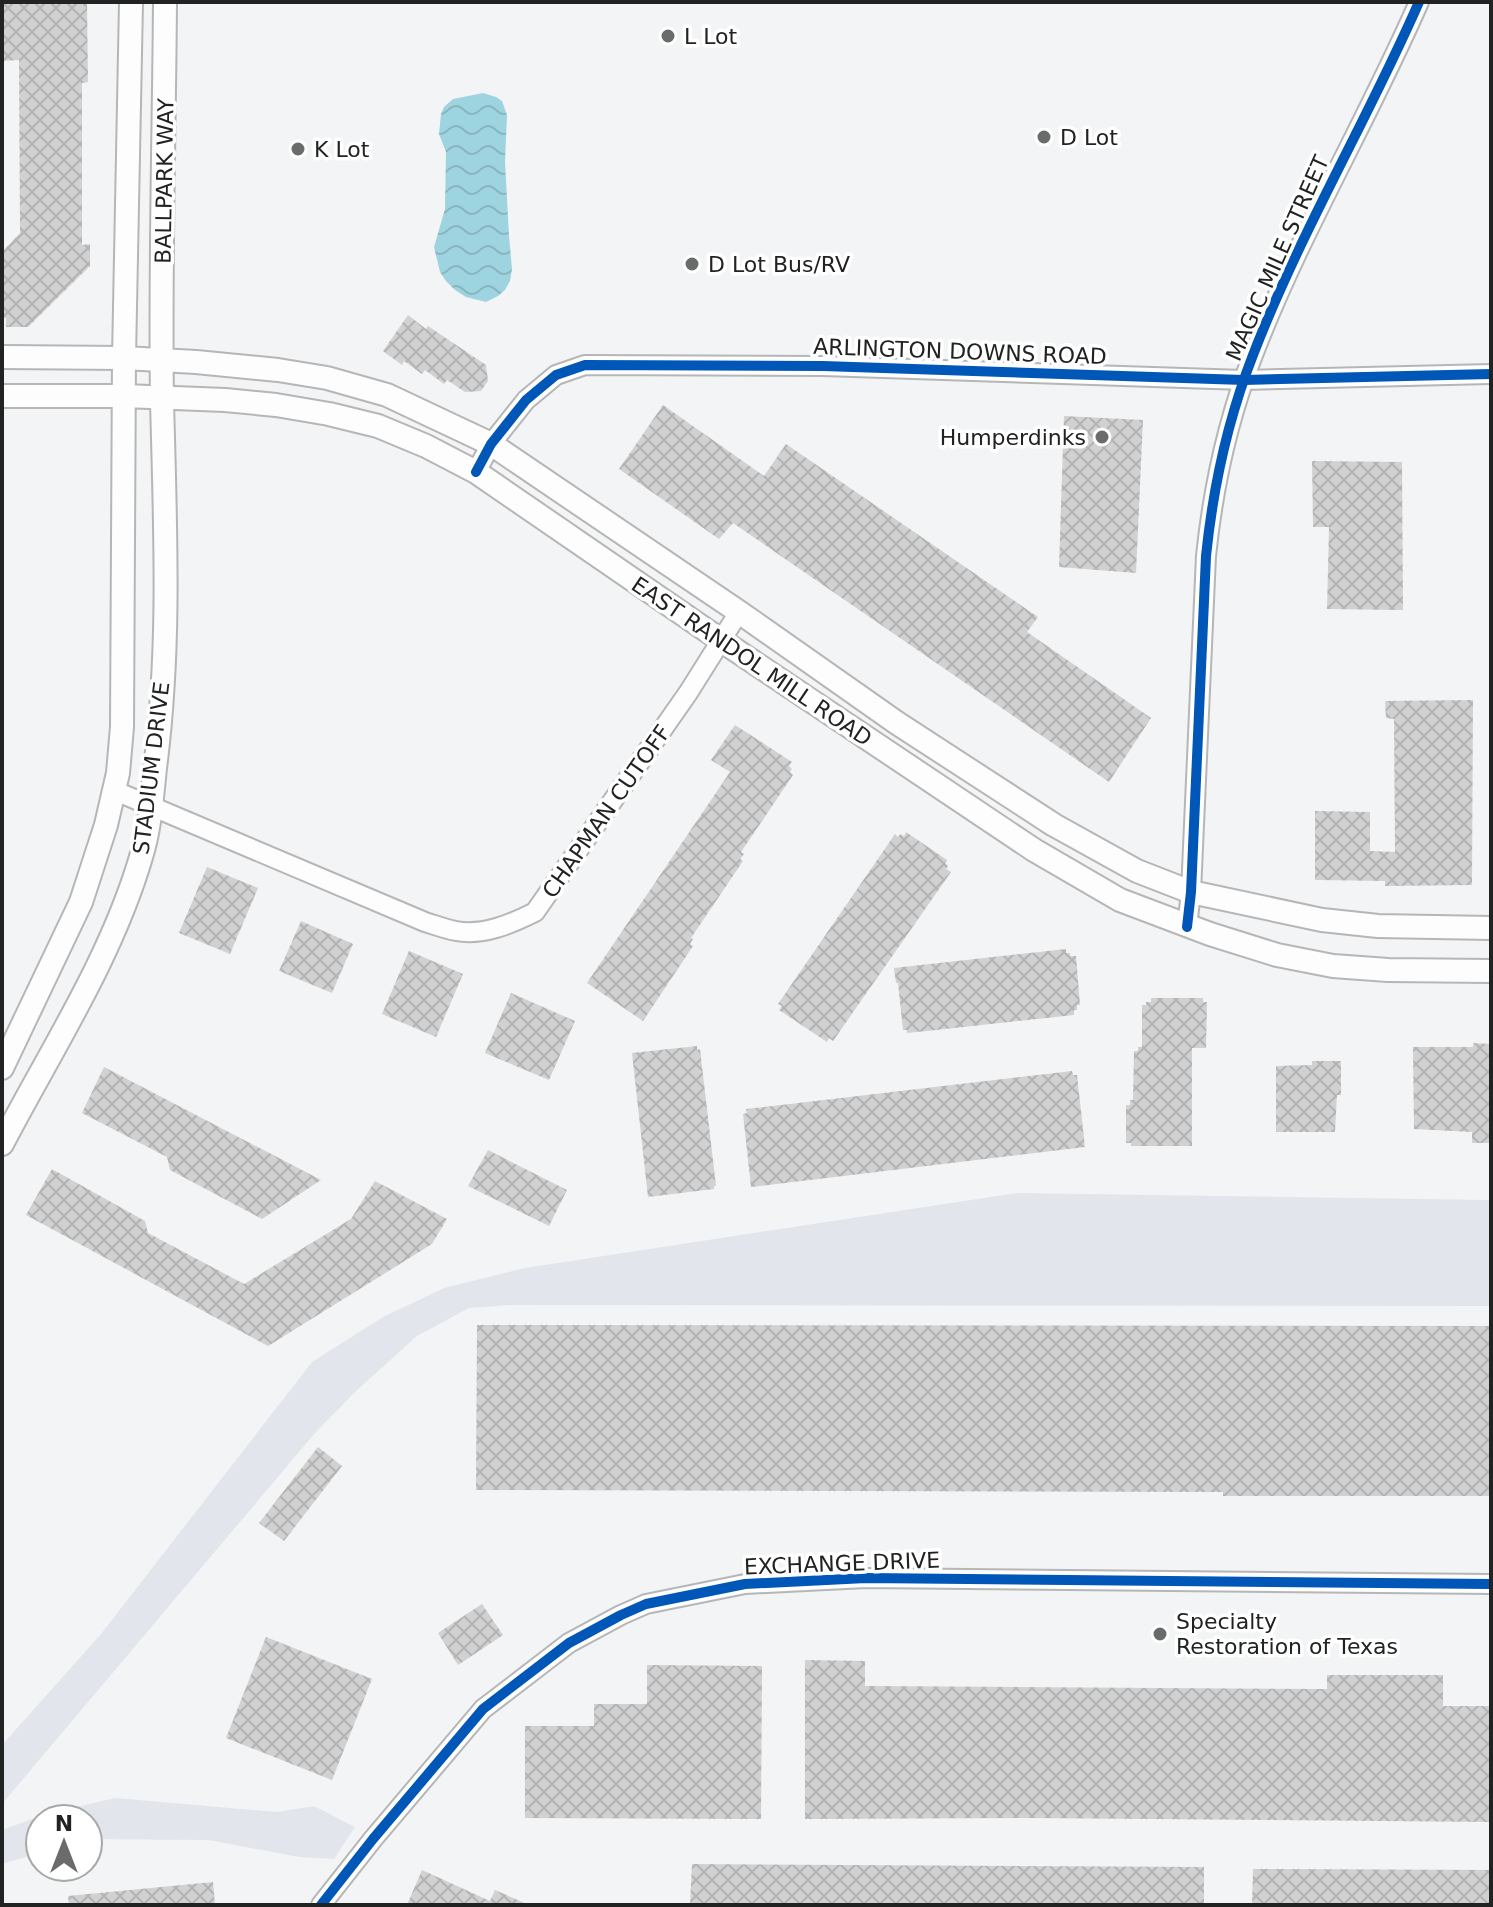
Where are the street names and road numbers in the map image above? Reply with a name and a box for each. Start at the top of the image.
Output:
street label: BALLPARK WAY [151,97,178,264]
street label: MAGIC MILE STREET [1221,151,1334,365]
street label: ARLINGTON DOWNS ROAD [813,334,1107,369]
street label: EAST RANDOL MILL ROAD [627,572,876,751]
street label: STADIUM DRIVE [128,680,175,856]
street label: CHAPMAN CUTOFF [537,720,676,903]
street label: EXCHANGE DRIVE [743,1548,941,1579]

